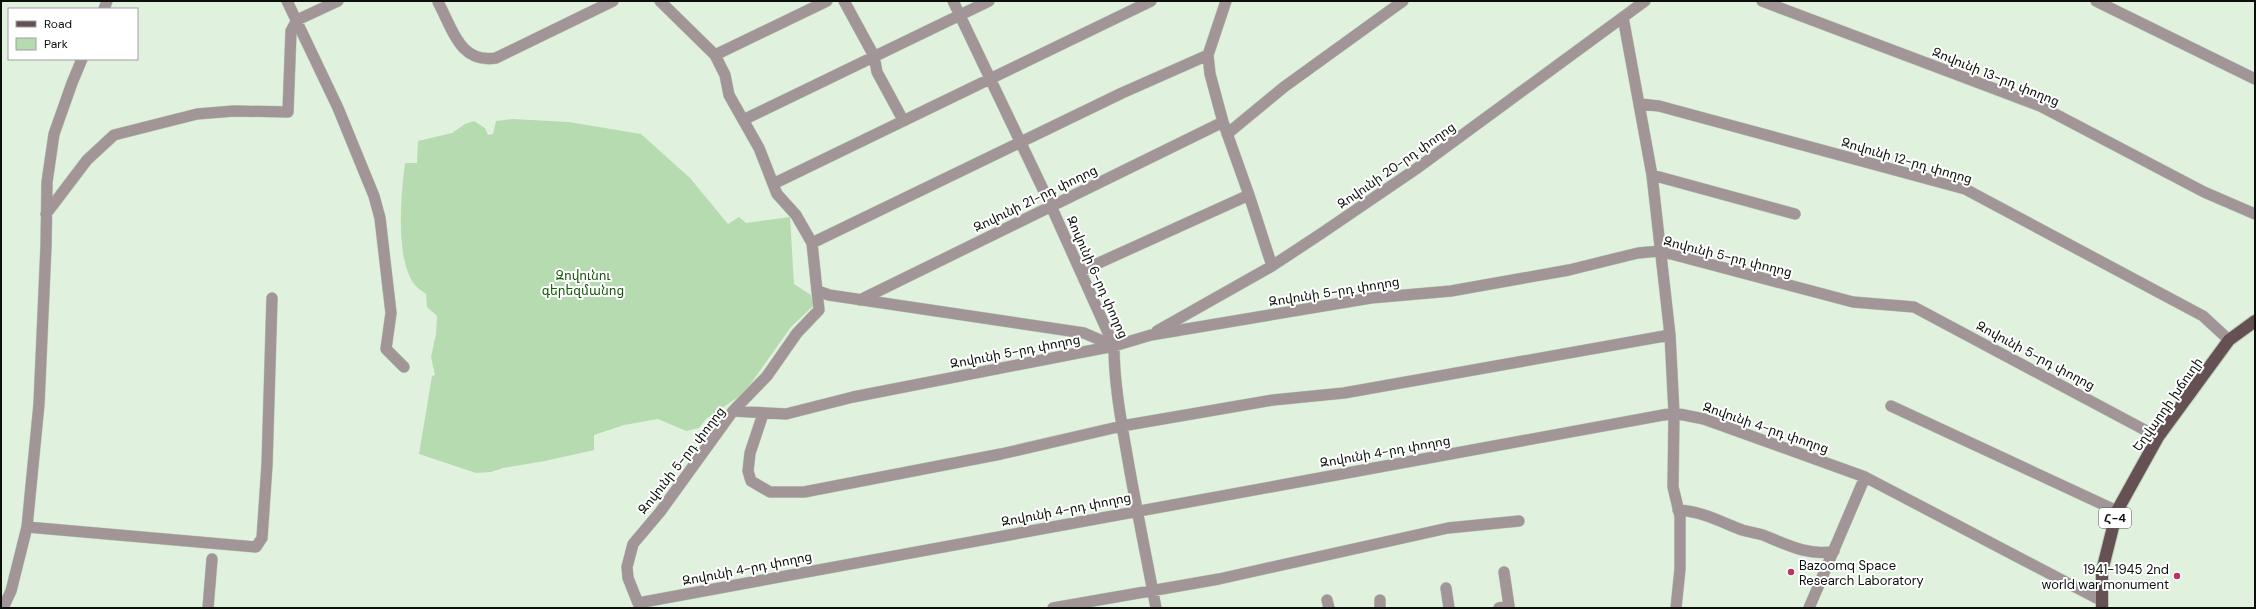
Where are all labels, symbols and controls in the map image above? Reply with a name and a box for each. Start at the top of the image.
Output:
legend [8,8,138,60]
text: Road [44,16,72,32]
text: Park [44,36,68,52]
street label: Զովունի 13-րդ փողոց [1930,43,2062,110]
street label: Զովունի 20-րդ փողոց [1334,118,1459,213]
street label: Զովունի 12-րդ փողոց [1839,134,1974,187]
street label: Զովունի 21-րդ փողոց [971,161,1100,236]
street label: Զովունի 6-րդ փողոց [1063,213,1132,341]
street label: Զովունի 5-րդ փողոց [1662,232,1794,281]
park label: Զովունու գերեզմանոց [542,267,624,299]
street label: Զովունի 5-րդ փողոց [1268,273,1401,310]
street label: Զովունի 5-րդ փողոց [1973,317,2098,394]
street label: Զովունի 5-րդ փողոց [949,331,1082,372]
street label: Եղվարդի խճուղի [2129,354,2206,455]
street label: Զովունի 4-րդ փողոց [1701,398,1831,457]
street label: Զովունի 5-րդ փողոց [634,403,729,518]
street label: Զովունի 4-րդ փողոց [1319,432,1452,471]
street label: Զովունի 4-րդ փողոց [1000,489,1133,530]
road number: Հ-4 [2099,508,2131,528]
street label: Զովունի 4-րդ փողոց [681,548,814,589]
place label: Bazoomq Space Research Laboratory [1799,557,1924,589]
place label: 1941-1945 2nd world war monument [2042,561,2169,593]
marker: Bazoomq Space Research Laboratory [1786,567,1796,577]
marker: 1941-1945 2nd world war monument [2172,571,2182,581]

